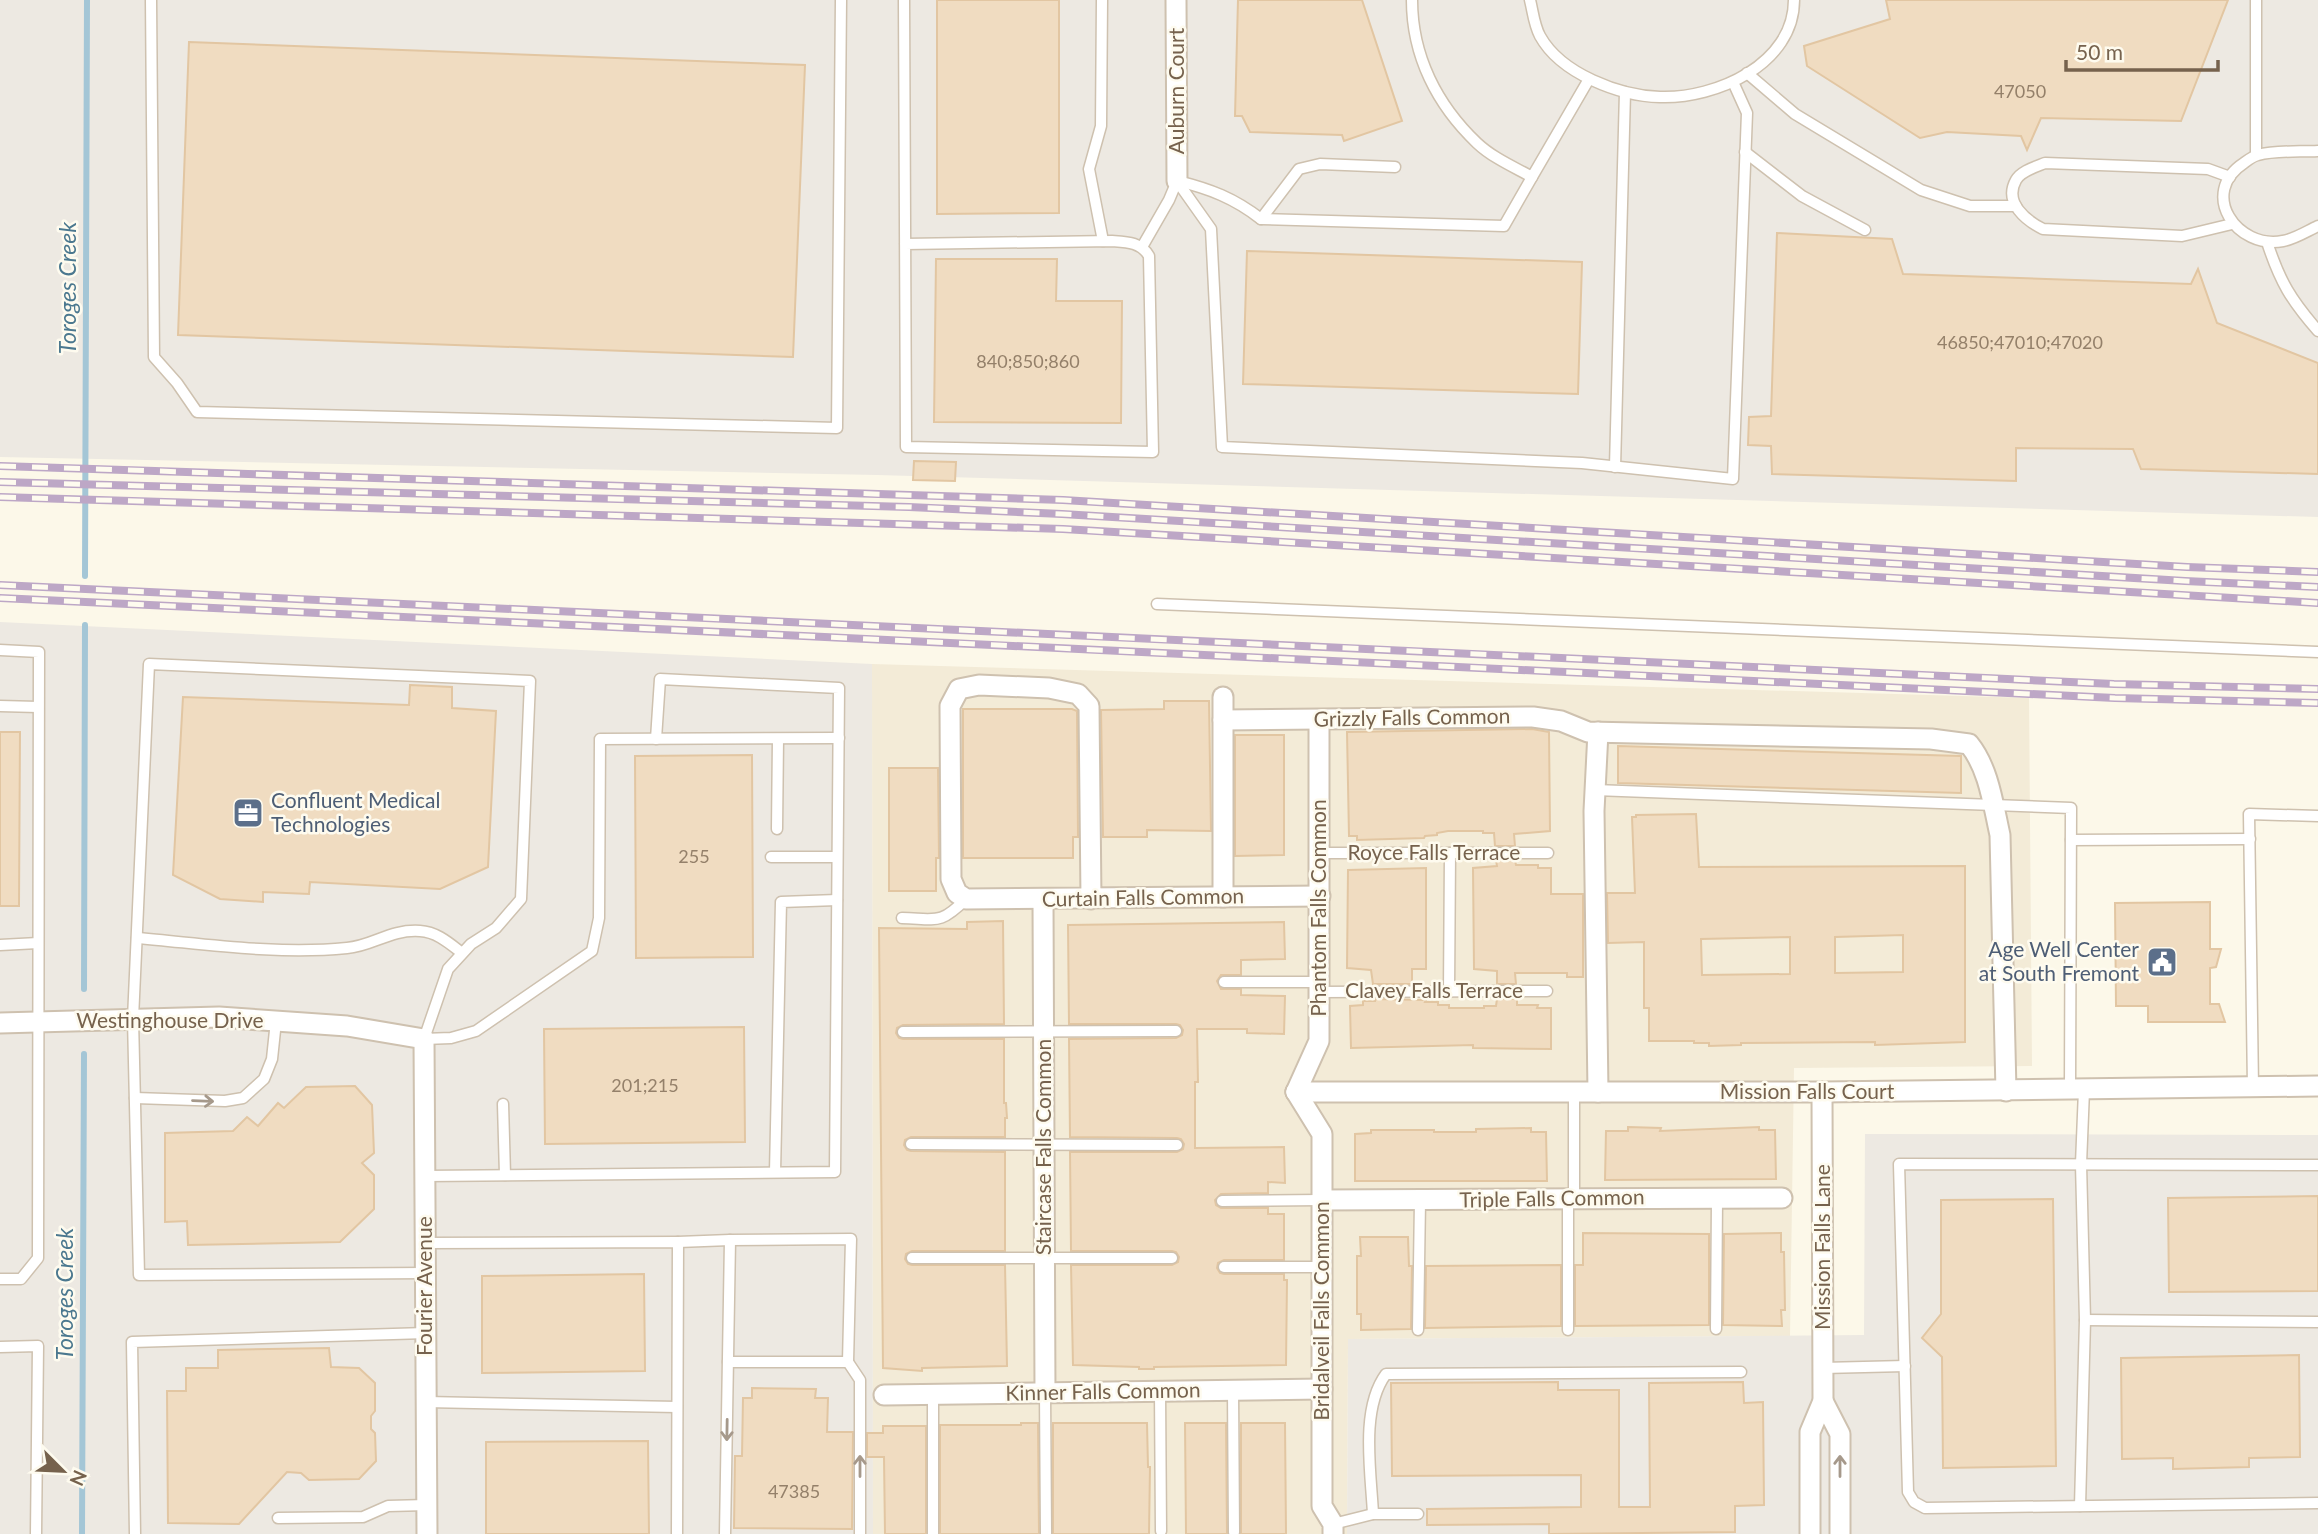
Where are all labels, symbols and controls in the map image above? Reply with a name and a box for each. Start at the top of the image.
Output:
street label: Auburn Court [1163,27,1188,154]
scale bar [2066,28,2218,72]
text: 50 m [2076,39,2123,64]
house number: 47050 [1994,80,2046,102]
water label: Toroges Creek [53,221,81,354]
house number: 46850;47010;47020 [1937,331,2103,353]
house number: 840;850;860 [976,350,1080,372]
street label: Grizzly Falls Common [1313,702,1510,731]
place label: Confluent Medical Technologies [271,787,440,836]
office icon: Confluent Medical Technologies [231,796,265,830]
street label: Phantom Falls Common [1305,799,1330,1017]
street label: Royce Falls Terrace [1348,839,1520,864]
house number: 255 [678,845,710,867]
street label: Curtain Falls Common [1042,882,1244,911]
place label: Age Well Center at South Fremont [1979,936,2139,985]
public building icon: Age Well Center at South Fremont [2145,945,2179,979]
street label: Clavey Falls Terrace [1345,977,1523,1002]
street label: Westinghouse Drive [76,1007,264,1032]
street label: Staircase Falls Common [1030,1039,1055,1255]
house number: 201;215 [611,1074,679,1096]
street label: Mission Falls Court [1720,1078,1895,1103]
one-way arrow [192,1094,215,1107]
street label: Mission Falls Lane [1809,1164,1834,1330]
street label: Triple Falls Common [1459,1183,1645,1212]
street label: Bridalveil Falls Common [1308,1201,1333,1421]
street label: Fourier Avenue [411,1216,436,1356]
water label: Toroges Creek [50,1227,78,1360]
street label: Kinner Falls Common [1005,1376,1201,1405]
one-way arrow [720,1418,733,1441]
north arrow [28,1436,98,1506]
one-way arrow [853,1455,867,1478]
one-way arrow [1833,1455,1847,1478]
text: N [66,1467,92,1489]
house number: 47385 [768,1480,820,1502]

